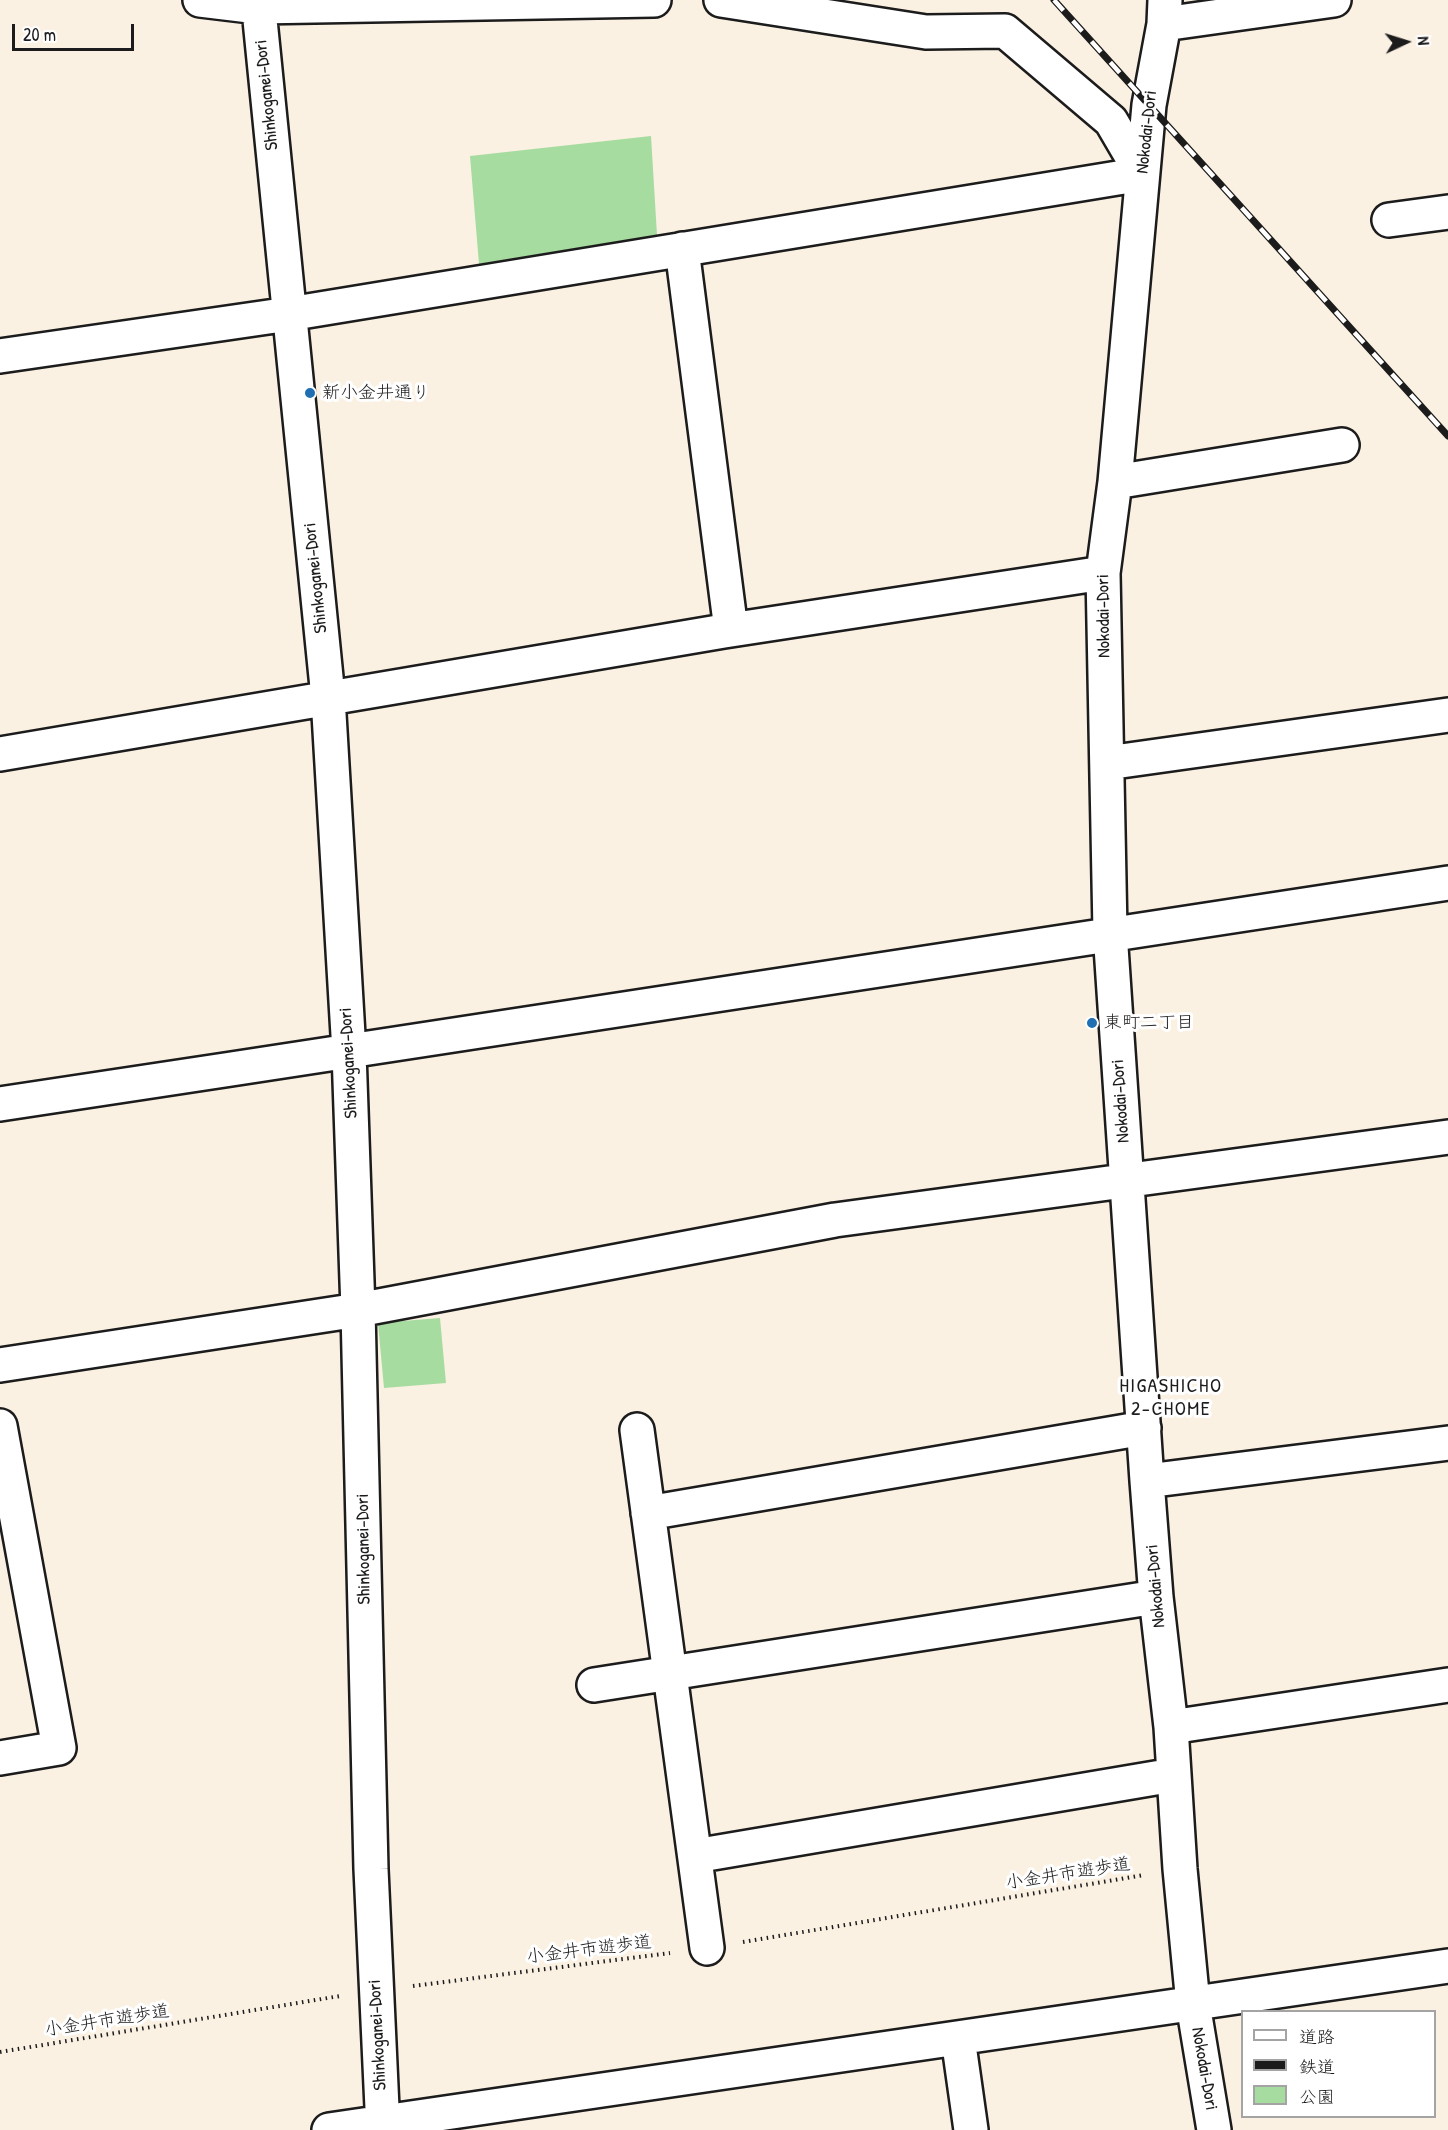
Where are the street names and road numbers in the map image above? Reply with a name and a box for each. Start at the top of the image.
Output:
street label: Shinkoganei-Dori [250,39,284,151]
street label: Nokodai-Dori [1132,89,1162,175]
street label: Shinkoganei-Dori [299,522,333,634]
street label: Nokodai-Dori [1092,574,1116,658]
street label: Shinkoganei-Dori [335,1007,363,1119]
street label: Nokodai-Dori [1107,1058,1135,1144]
street label: Shinkoganei-Dori [352,1493,376,1605]
street label: Nokodai-Dori [1142,1543,1170,1629]
street label: 小金井市遊歩道 [1004,1853,1132,1895]
street label: 小金井市遊歩道 [525,1932,653,1968]
street label: Shinkoganei-Dori [364,1979,392,2091]
street label: 小金井市遊歩道 [43,2000,171,2042]
street label: Nokodai-Dori [1186,2026,1222,2112]

